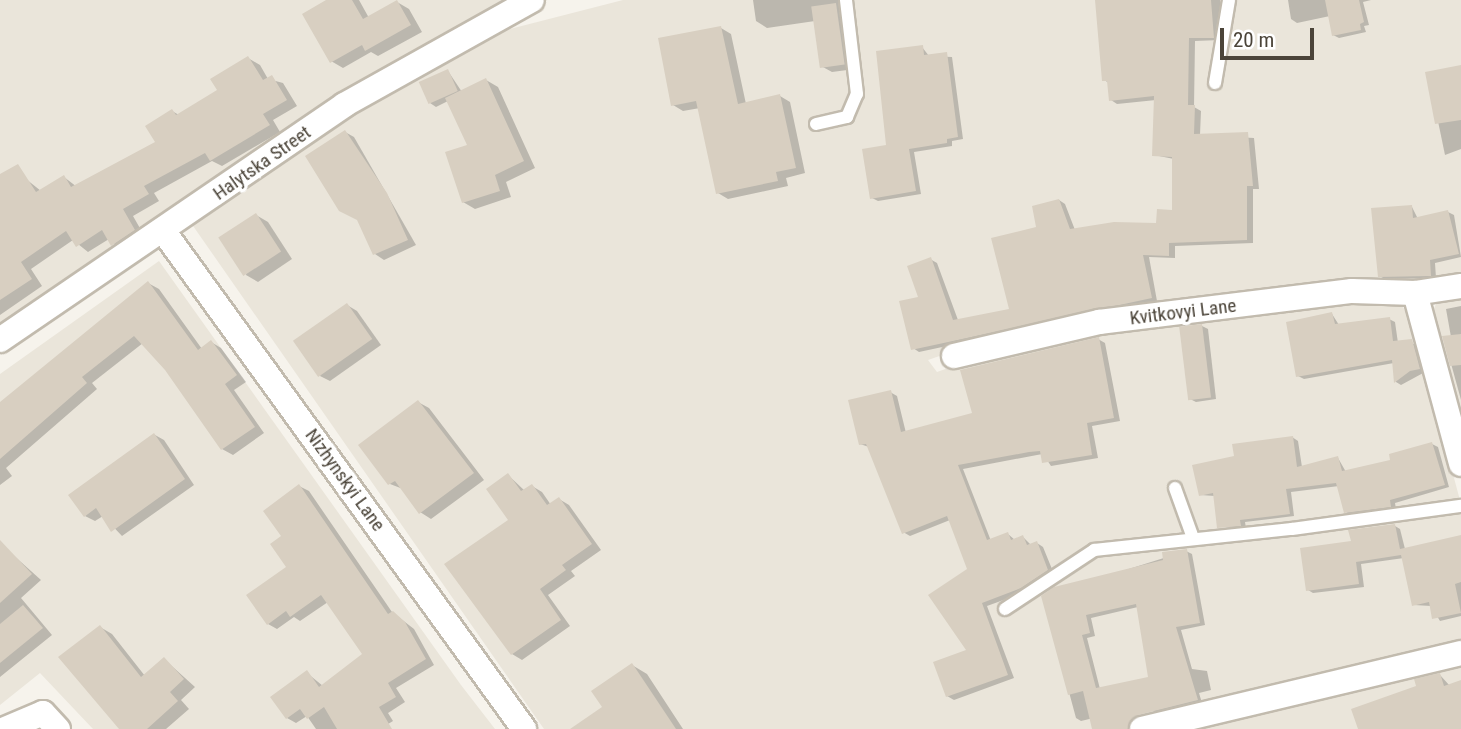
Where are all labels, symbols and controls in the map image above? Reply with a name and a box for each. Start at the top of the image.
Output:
scale bar [1223,14,1318,58]
text: 20 m [1233,28,1274,52]
street label: Halytska Street [209,121,315,205]
street label: Kvitkovyi Lane [1128,294,1238,330]
street label: Nizhynskyi Lane [300,424,390,536]

